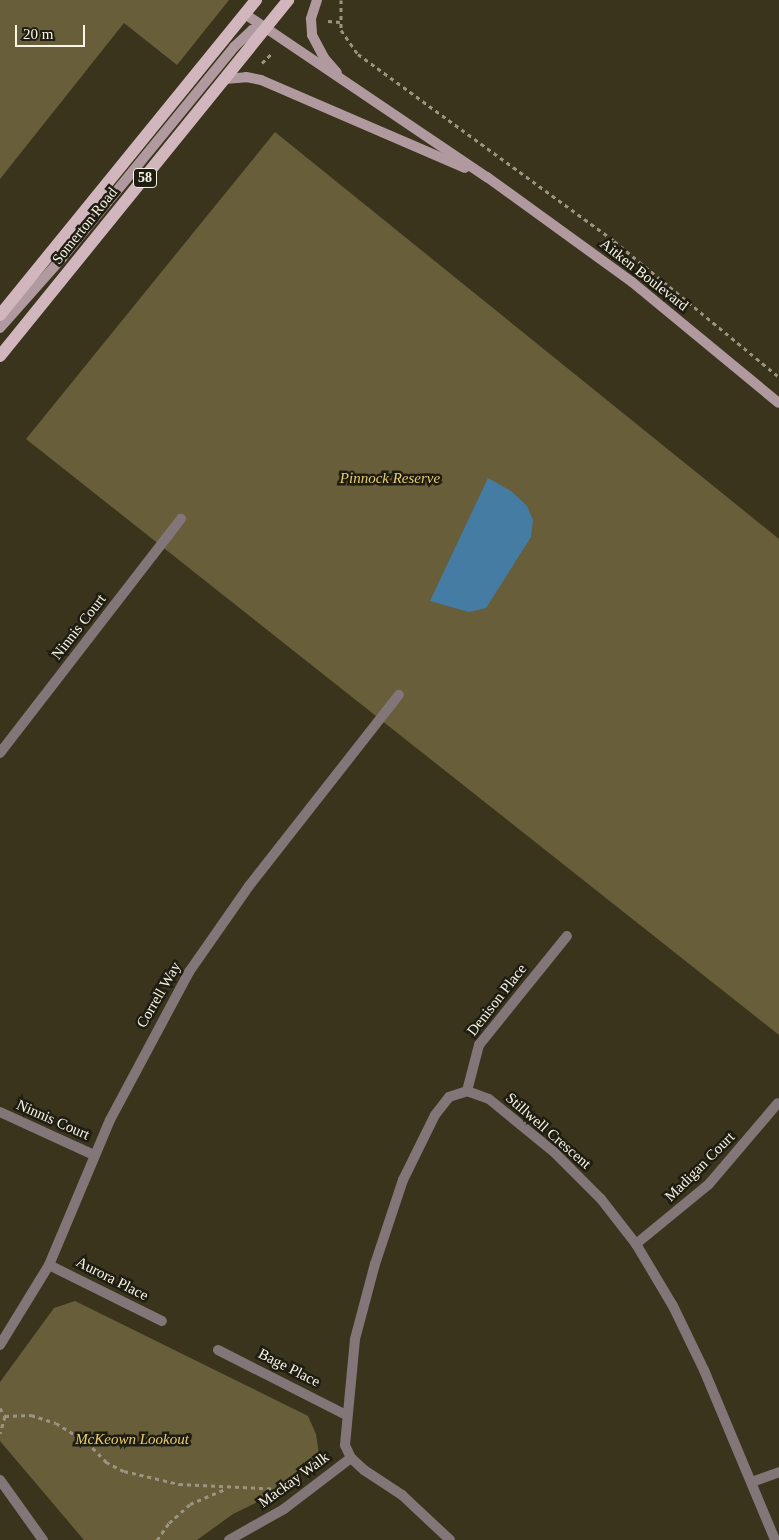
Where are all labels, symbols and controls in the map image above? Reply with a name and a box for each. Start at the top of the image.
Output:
scale bar [18,15,88,47]
text: 20 m [23,26,53,42]
road number: 58 [132,167,158,190]
street label: Somerton Road [49,184,121,268]
street label: Aitken Boulevard [596,235,692,315]
park label: Pinnock Reserve [340,470,440,488]
street label: Ninnis Court [48,591,110,663]
street label: Correll Way [133,959,185,1031]
street label: Denison Place [463,960,531,1040]
street label: Stillwell Crescent [502,1089,594,1173]
street label: Ninnis Court [14,1096,92,1144]
street label: Madigan Court [661,1128,739,1206]
street label: Aurora Place [73,1253,151,1305]
street label: Bage Place [255,1345,323,1391]
park label: McKeown Lookout [75,1431,189,1449]
street label: Mackay Walk [255,1448,333,1512]

